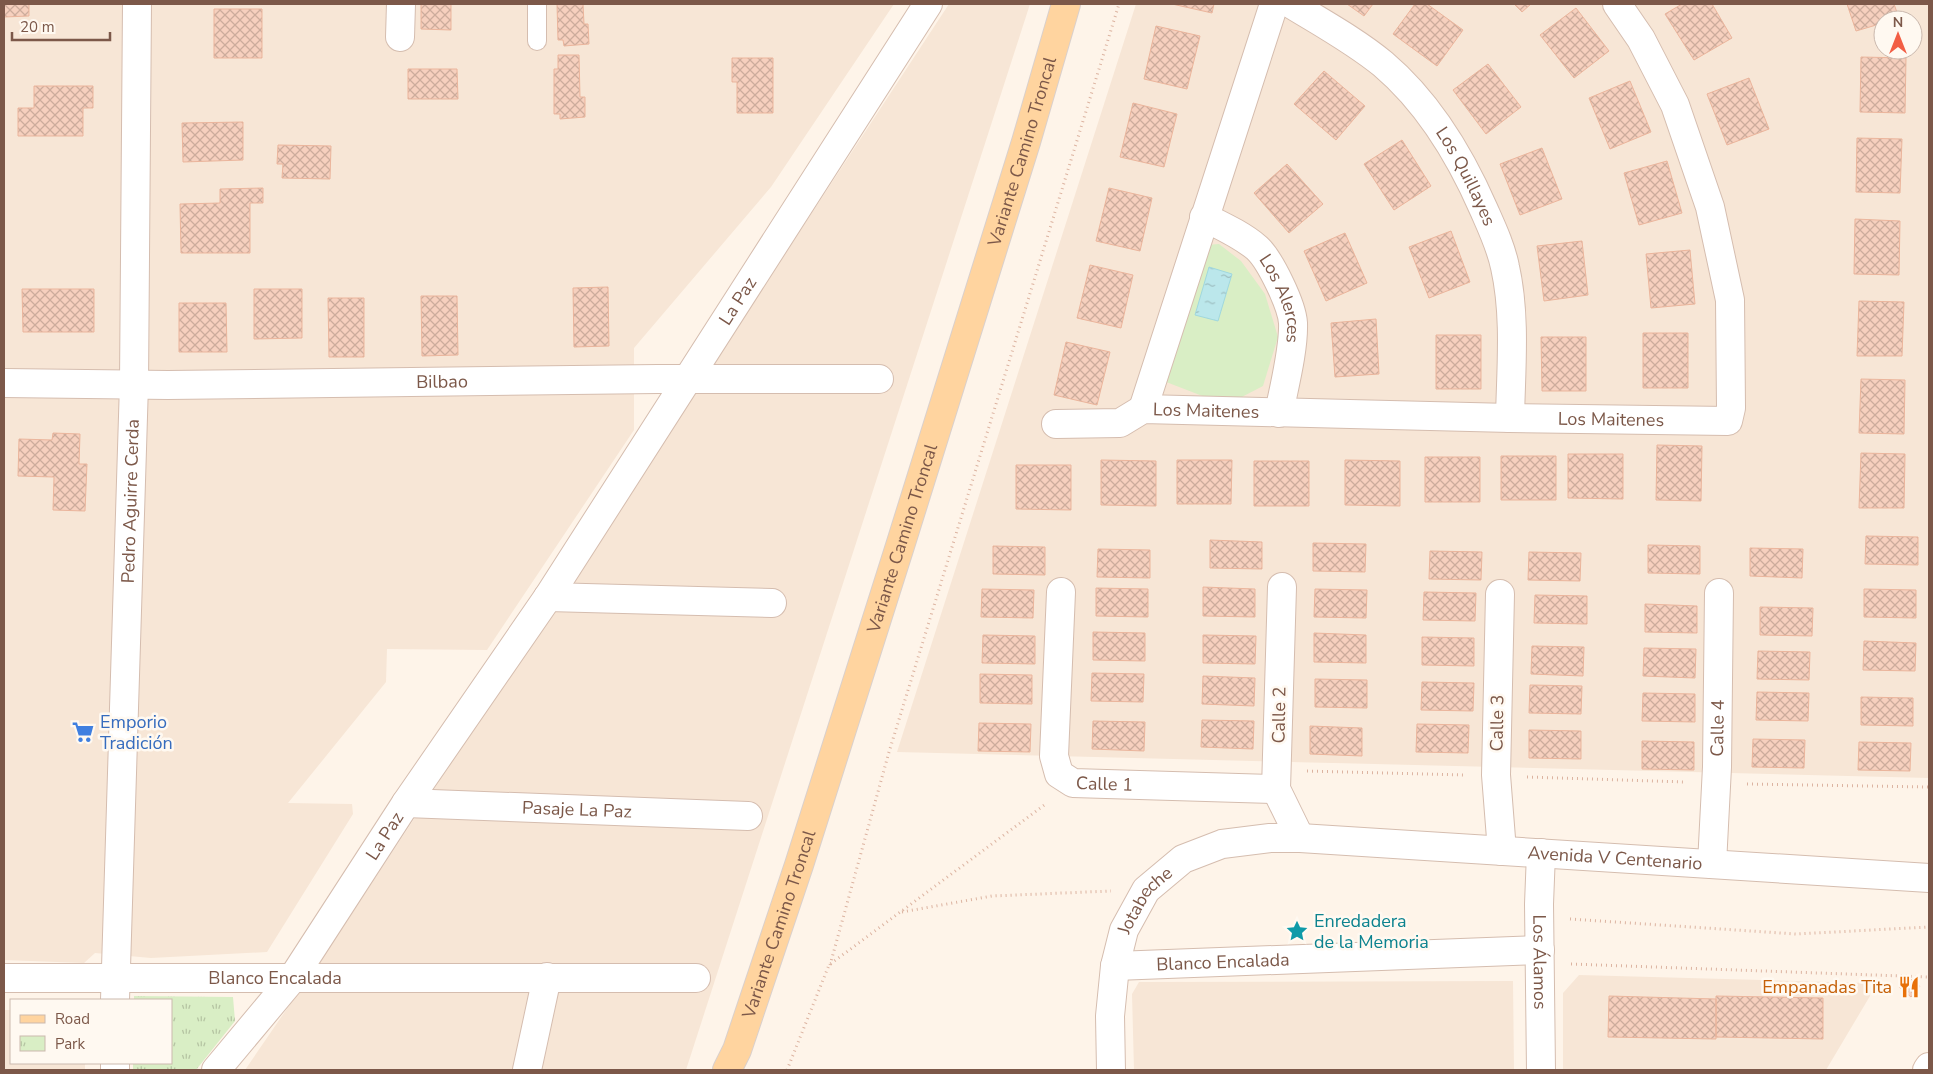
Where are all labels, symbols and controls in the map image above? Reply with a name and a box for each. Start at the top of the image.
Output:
scale bar [12,10,110,42]
north arrow [1873,10,1923,60]
text: N [1893,13,1903,32]
text: 20 m [20,17,55,37]
street label: Variante Camino Troncal [982,53,1062,250]
street label: Los Quillayes [1430,122,1502,230]
street label: Los Alerces [1254,249,1305,344]
street label: La Paz [713,272,762,330]
street label: Bilbao [416,369,468,394]
street label: Los Maitenes [1153,397,1260,424]
street label: Los Maitenes [1558,407,1664,432]
street label: Pedro Aguirre Cerda [116,419,145,584]
street label: Variante Camino Troncal [861,440,943,637]
street label: Calle 2 [1267,686,1291,744]
street label: Calle 3 [1485,694,1509,752]
street label: Calle 4 [1705,699,1730,757]
place label: Emporio Tradición [100,710,173,755]
supermarket icon: Emporio Tradición [70,719,96,745]
street label: Calle 1 [1076,771,1133,797]
street label: Pasaje La Paz [521,795,632,824]
street label: La Paz [360,807,409,865]
street label: Variante Camino Troncal [736,826,821,1022]
street label: Avenida V Centenario [1527,840,1703,876]
street label: Jotabeche [1111,861,1177,937]
place label: Enredadera de la Memoria [1314,909,1429,954]
street label: Los Álamos [1527,914,1552,1010]
place icon: Enredadera de la Memoria [1284,918,1310,944]
street label: Blanco Encalada [1156,947,1290,976]
street label: Blanco Encalada [208,966,342,990]
restaurant icon: Empanadas Tita [1896,974,1922,1000]
place label: Empanadas Tita [1762,975,1892,999]
legend [10,999,172,1064]
text: Road [55,1009,90,1029]
text: Park [55,1034,85,1054]

